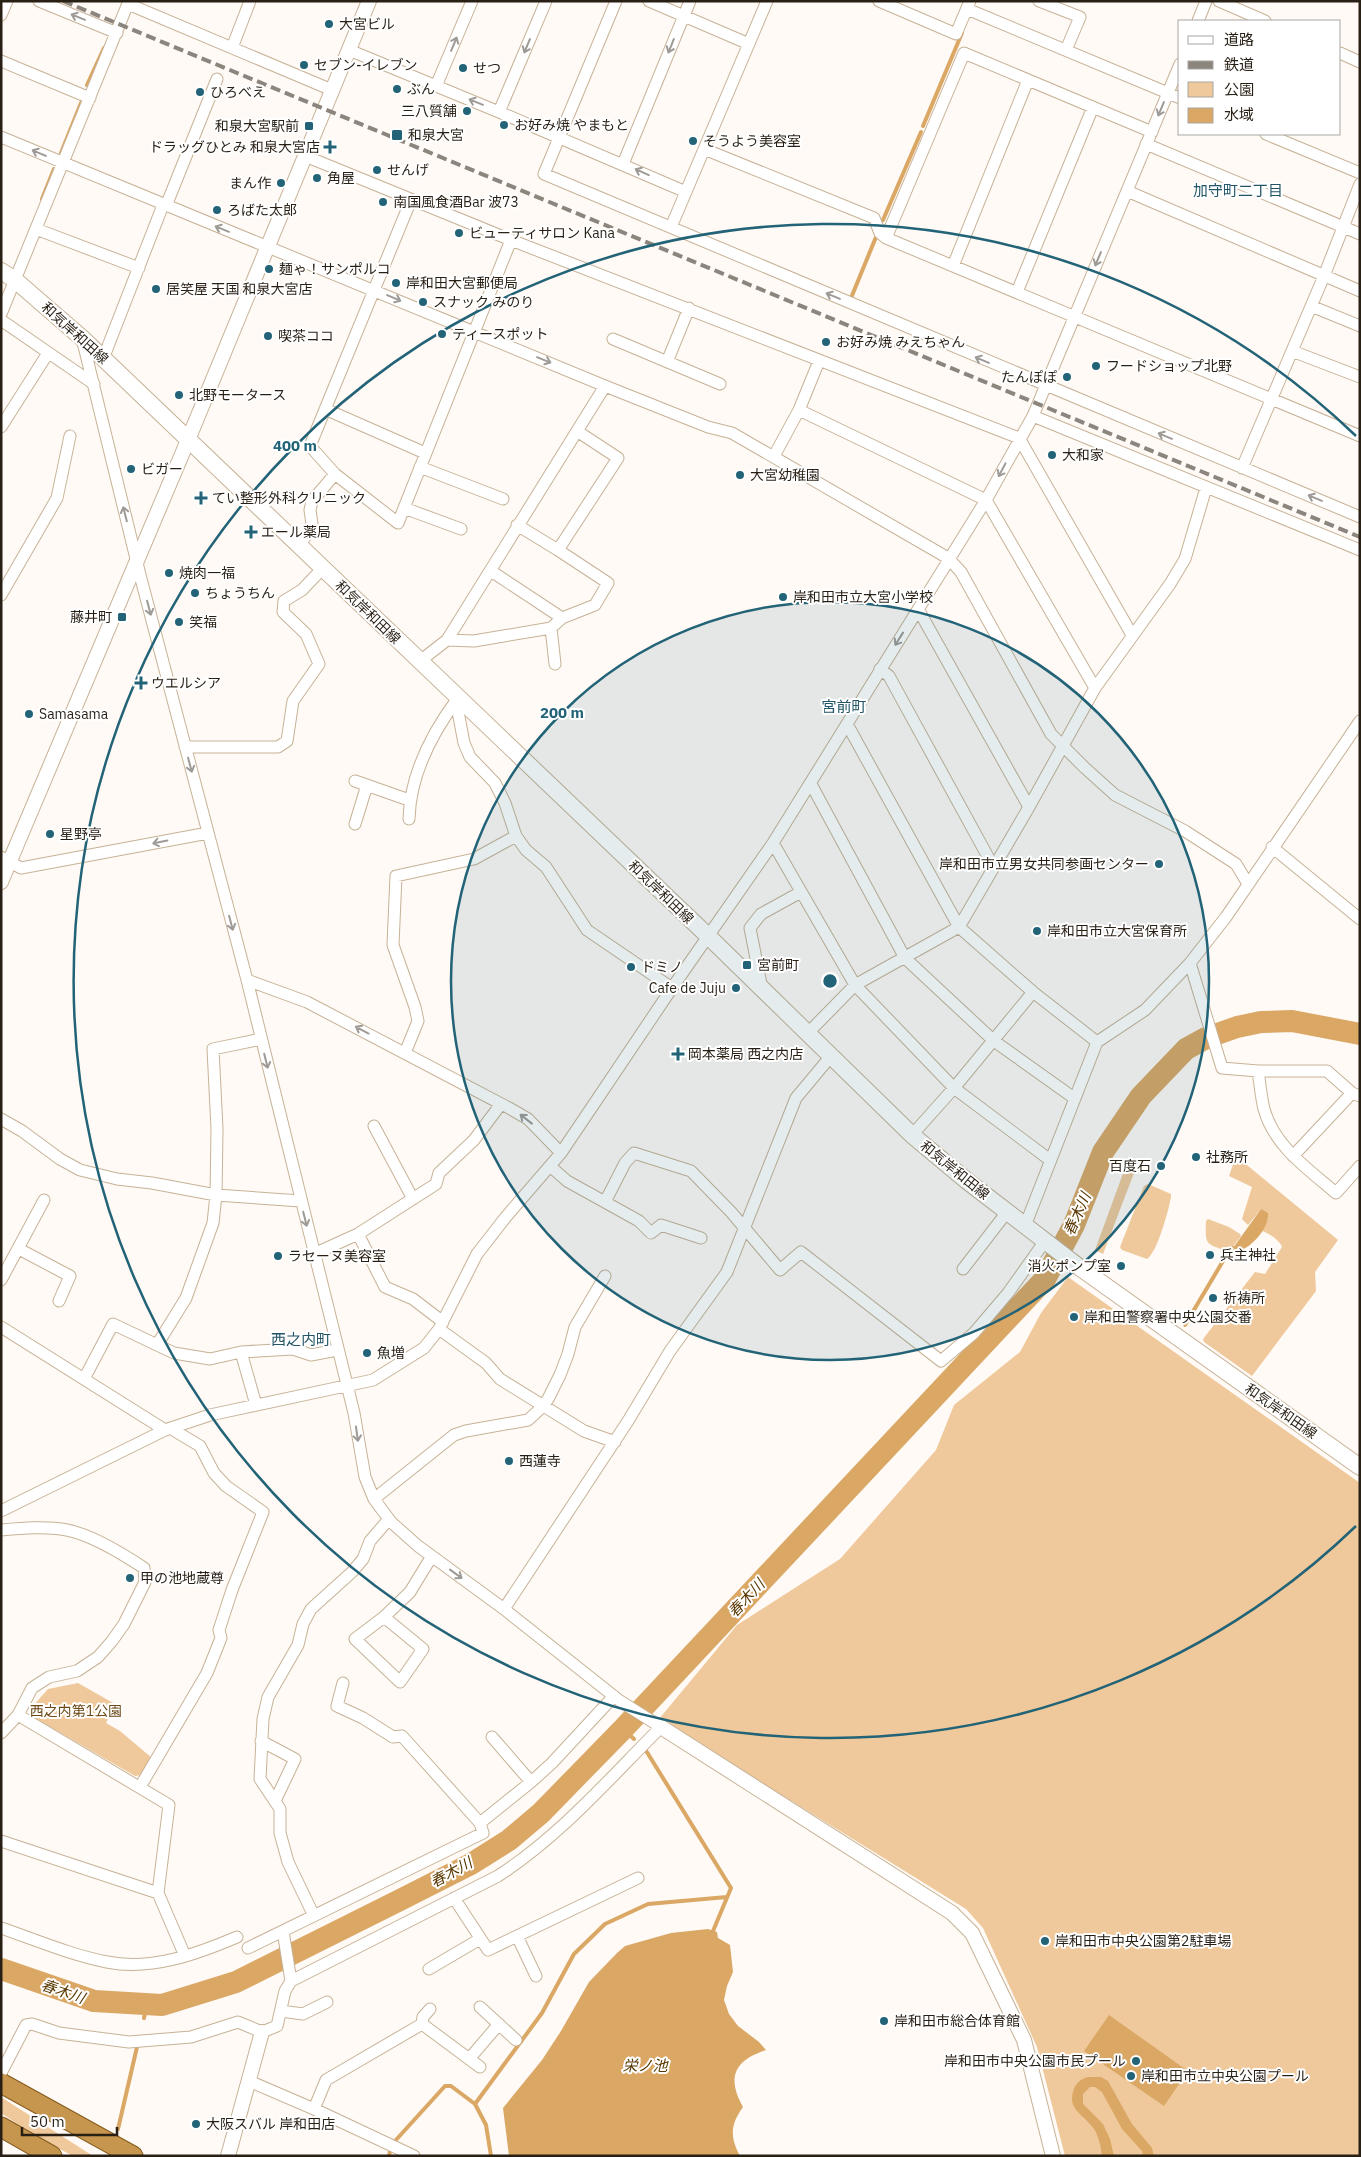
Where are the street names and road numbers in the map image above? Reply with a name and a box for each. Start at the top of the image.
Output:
street label: 和気岸和田線 [38,298,112,368]
street label: 和気岸和田線 [332,576,404,648]
street label: 和気岸和田線 [625,856,697,928]
street label: 和気岸和田線 [917,1137,993,1203]
street label: 和気岸和田線 [1241,1380,1321,1442]

